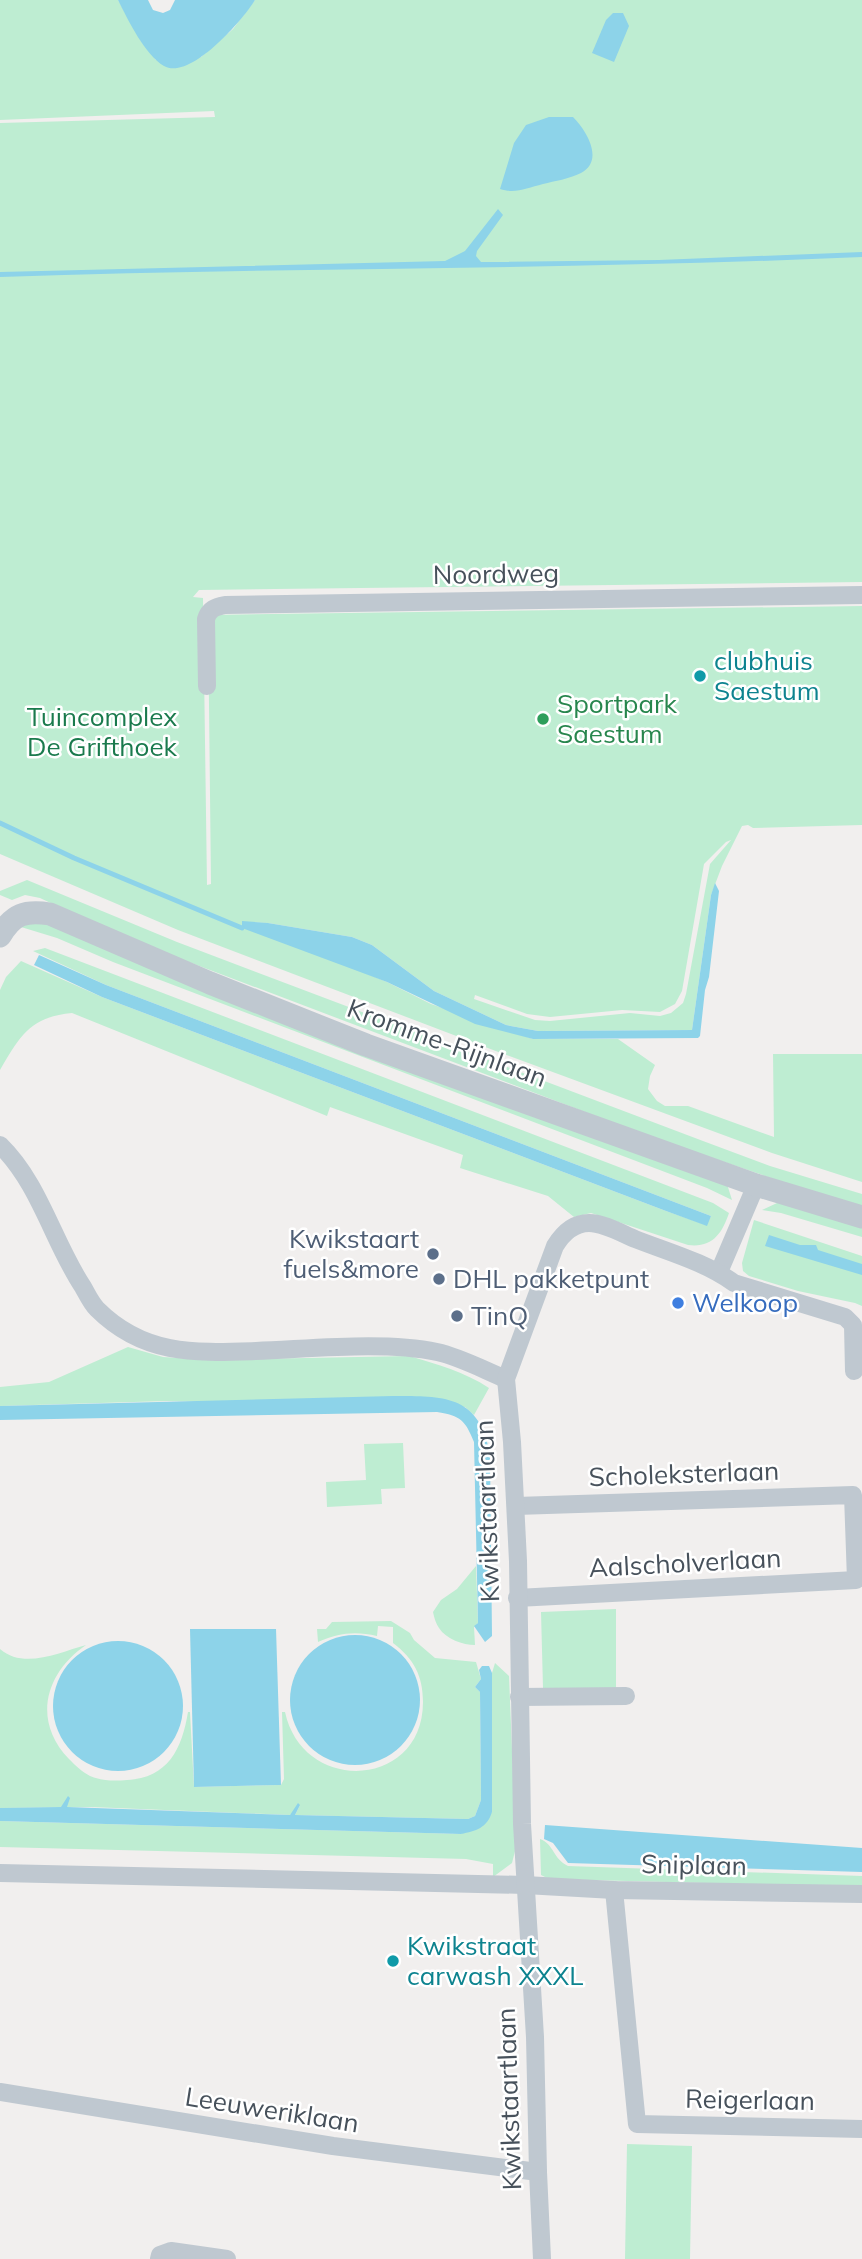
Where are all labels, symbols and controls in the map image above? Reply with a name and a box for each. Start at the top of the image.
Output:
street label: Noordweg [433,556,559,591]
place label: clubhuis Saestum [714,644,820,707]
marker: clubhuis Saestum [692,668,708,684]
place label: Sportpark Saestum [557,687,678,750]
park label: Tuincomplex De Grifthoek [27,700,178,763]
marker: Sportpark Saestum [535,711,551,727]
street label: Kromme-Rijnlaan [343,991,552,1094]
place label: Kwikstaart fuels&more [283,1222,419,1285]
marker: Kwikstaart fuels&more [425,1246,441,1262]
place label: DHL pakketpunt [453,1262,649,1295]
marker: DHL pakketpunt [431,1271,447,1287]
place label: Welkoop [692,1286,798,1319]
marker: Welkoop [670,1295,686,1311]
place label: TinQ [471,1299,528,1332]
marker: TinQ [449,1308,465,1324]
street label: Kwikstaartlaan [467,1419,506,1603]
street label: Scholeksterlaan [588,1454,780,1493]
street label: Aalscholverlaan [588,1541,782,1584]
street label: Sniplaan [641,1847,747,1882]
place label: Kwikstraat carwash XXXL [407,1929,583,1992]
marker: Kwikstraat carwash XXXL [385,1953,401,1969]
street label: Kwikstaartlaan [489,2007,528,2191]
street label: Leeuweriklaan [183,2079,361,2140]
street label: Reigerlaan [685,2082,815,2117]

